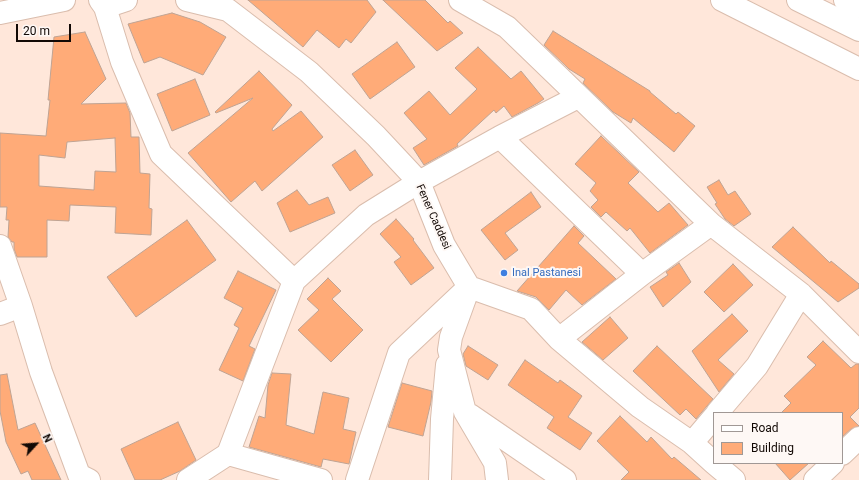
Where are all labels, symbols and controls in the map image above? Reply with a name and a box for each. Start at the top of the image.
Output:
scale bar [18,16,73,42]
text: 20 m [23,24,50,38]
street label: Fener Caddesi [413,182,453,252]
place label: Inal Pastanesi [512,266,581,280]
marker: Inal Pastanesi [499,268,509,278]
legend [713,412,843,464]
text: Road [751,421,779,435]
north arrow [16,424,56,464]
text: N [40,432,55,445]
text: Building [751,441,794,455]

